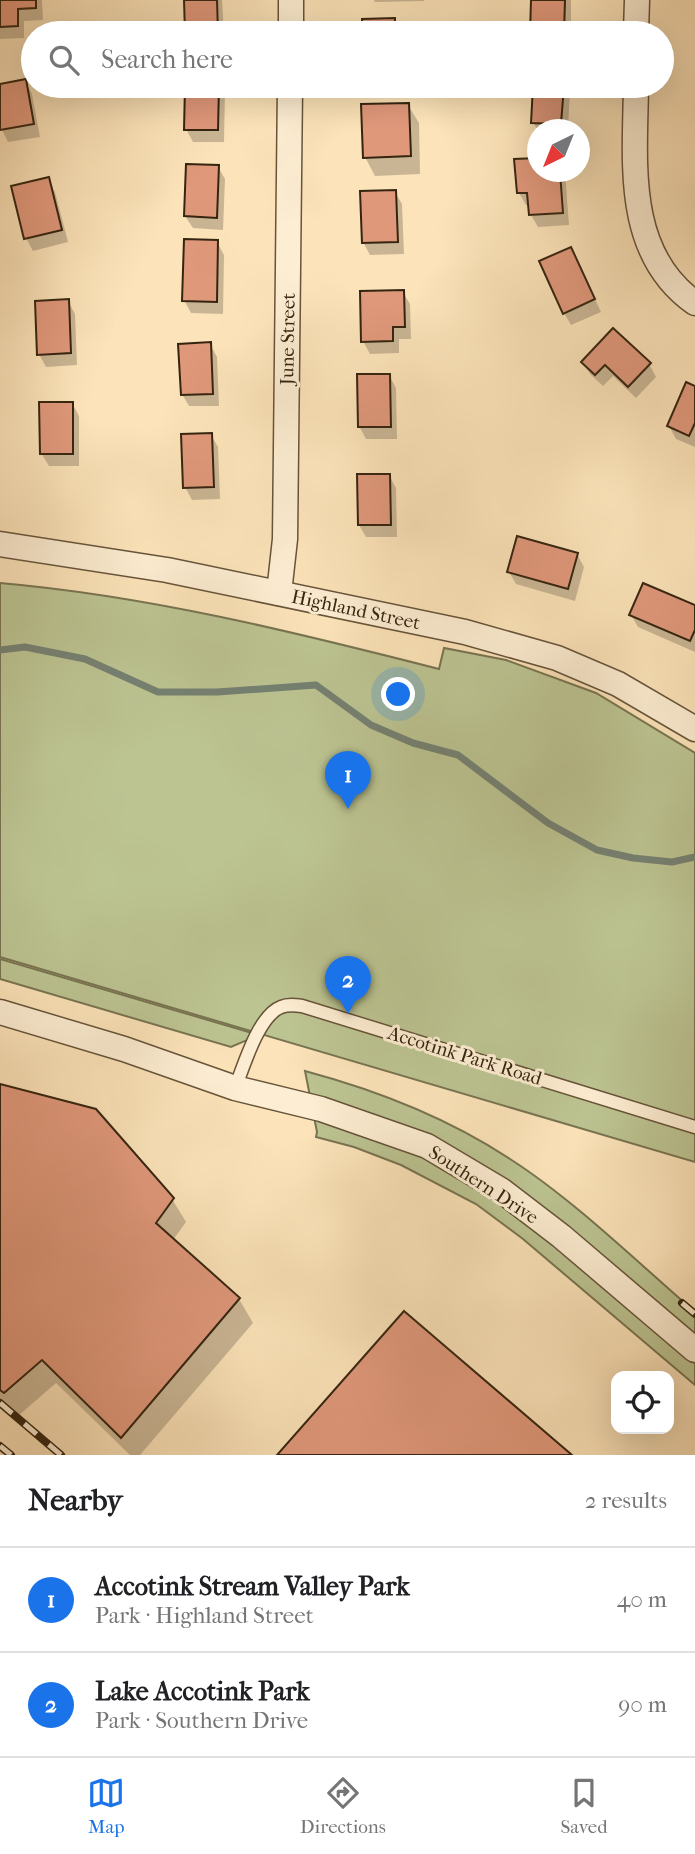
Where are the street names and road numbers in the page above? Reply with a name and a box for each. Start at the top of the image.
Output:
street label: June Street [276,293,300,387]
street label: Highland Street [289,586,422,634]
street label: Accotink Park Road [384,1022,545,1090]
street label: Southern Drive [424,1141,542,1228]

